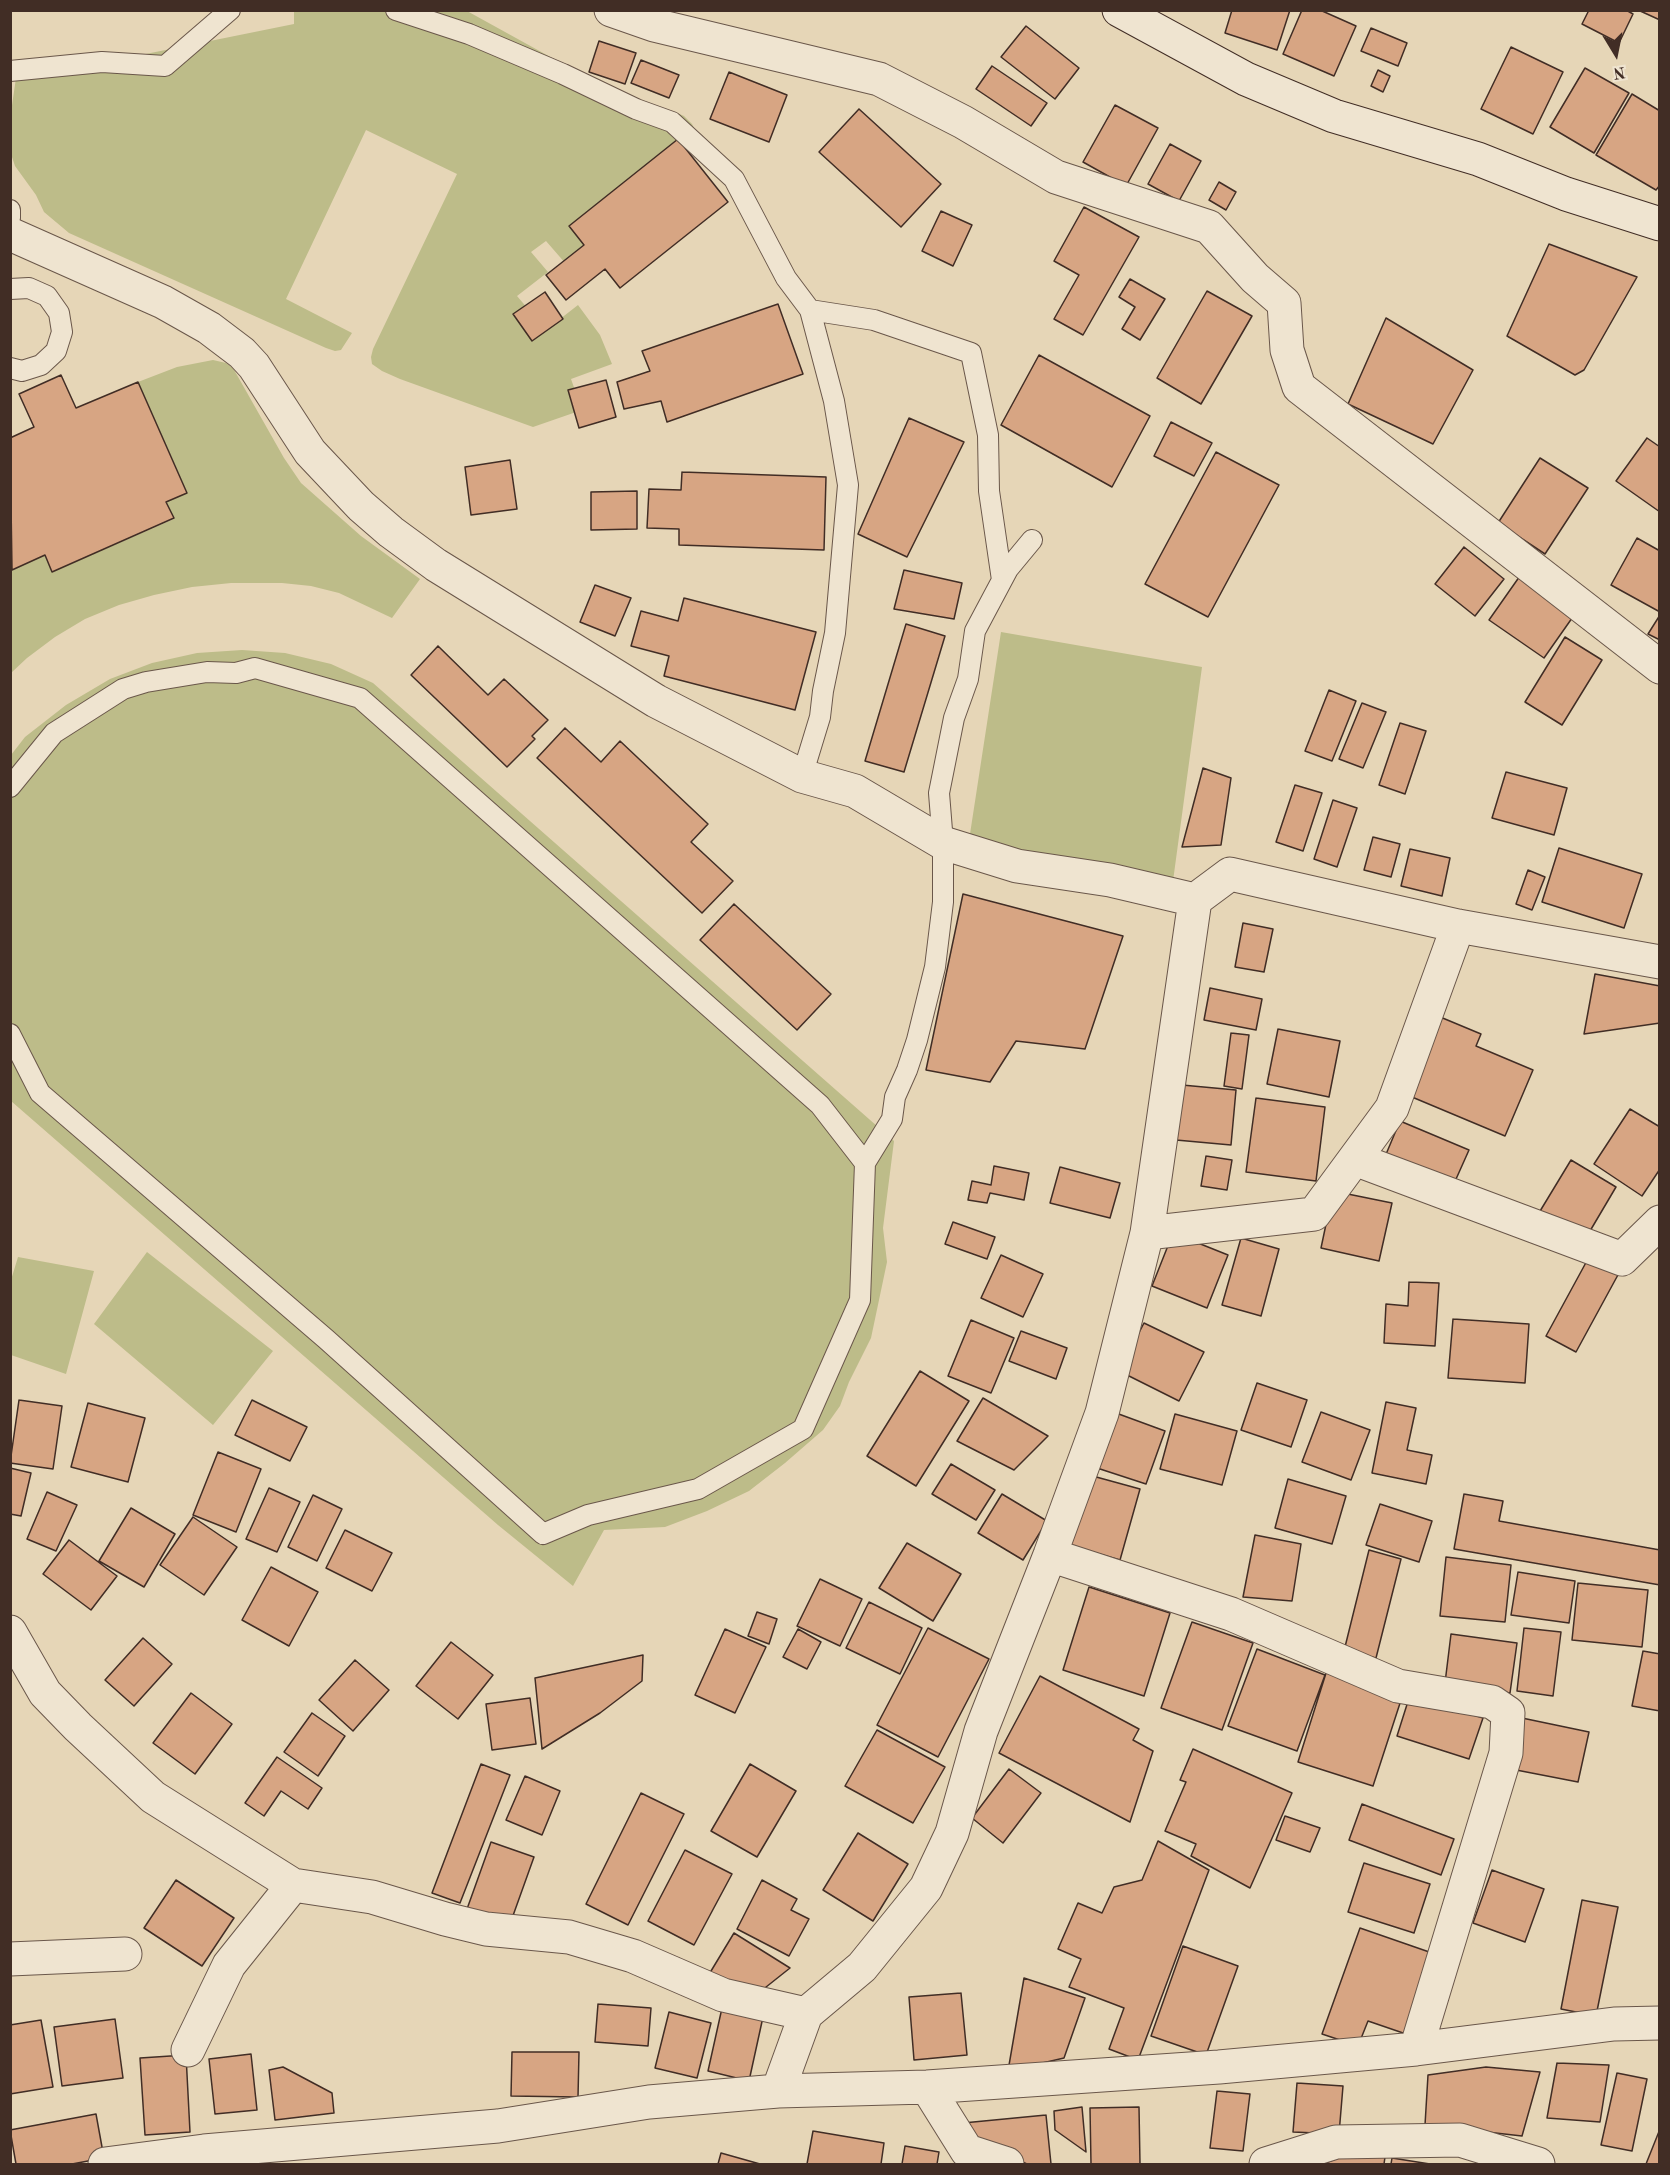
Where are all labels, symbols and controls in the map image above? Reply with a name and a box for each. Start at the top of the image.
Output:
north arrow [1586,24,1646,84]
text: N [1612,63,1627,81]

